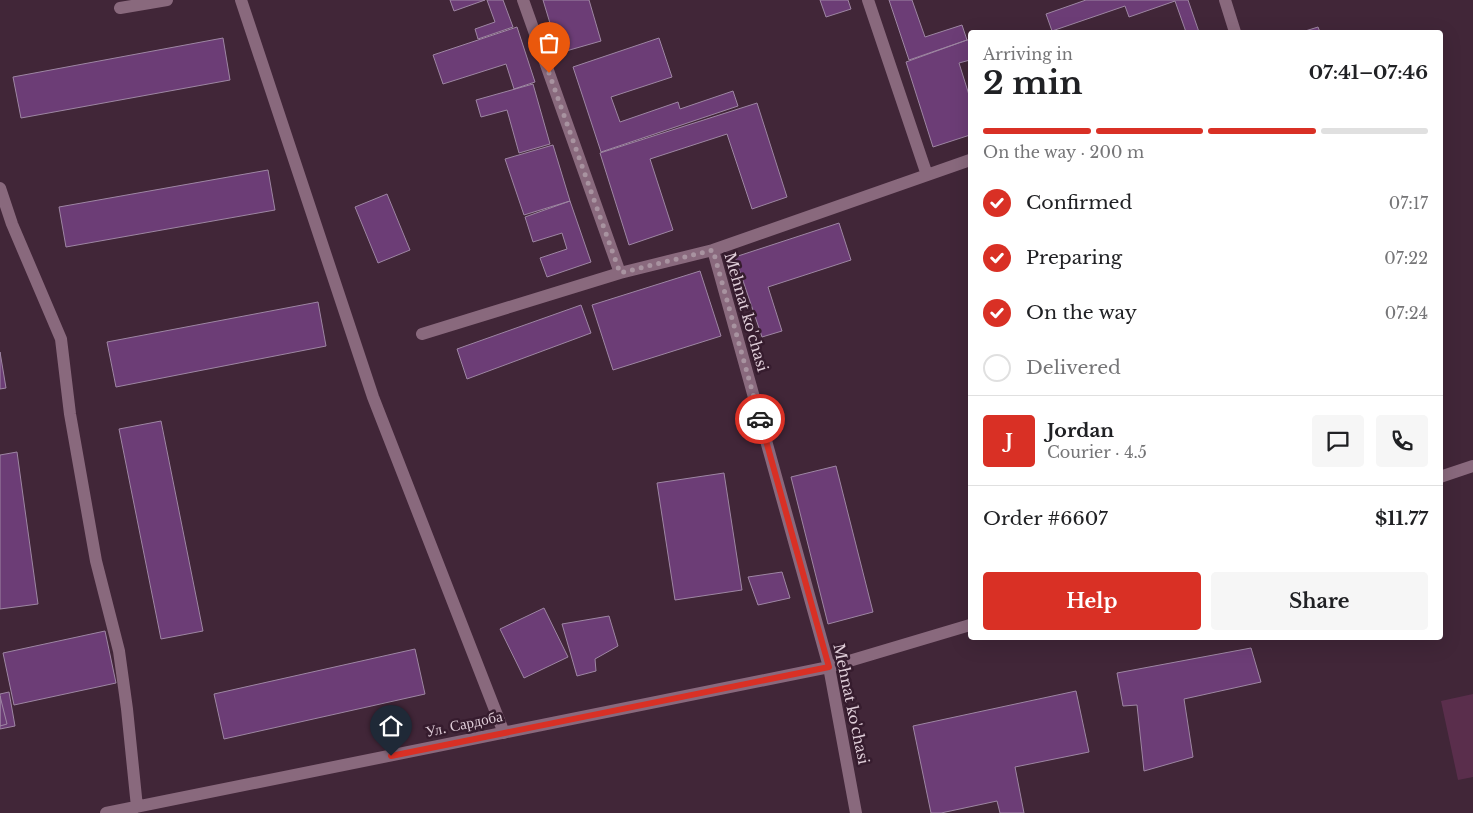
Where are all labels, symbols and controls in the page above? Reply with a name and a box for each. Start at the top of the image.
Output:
pin [528,22,570,73]
icon: bag [535,29,563,57]
text: Arriving in [983,44,1073,64]
text: 07:41–07:46 [1309,61,1428,84]
text: 2 min [983,63,1083,103]
text: On the way · 200 m [983,142,1144,162]
icon: check [983,189,1011,217]
text: Confirmed [1026,191,1132,214]
text: 07:17 [1389,193,1428,213]
icon: check [983,244,1011,272]
text: Preparing [1026,246,1122,269]
text: 07:22 [1384,248,1428,268]
street label: Mehnat ko'chasi [720,250,773,374]
icon: check [983,299,1011,327]
text: On the way [1026,301,1137,324]
text: 07:24 [1385,303,1428,323]
text: Delivered [1026,356,1121,379]
courier [735,394,785,444]
icon: car [746,405,774,433]
button: chat [1312,415,1364,467]
button: phone [1376,415,1428,467]
text: Jordan [1047,419,1114,442]
text: J [1005,429,1013,452]
text: Courier · 4.5 [1047,442,1147,462]
text: Order #6607 [983,507,1108,530]
text: $11.77 [1375,507,1428,530]
button: Help [983,572,1201,630]
button: Share [1211,572,1428,630]
street label: Mehnat ko'chasi [829,642,874,766]
pin [370,705,412,756]
street label: Ул. Сардоба [424,706,504,741]
icon: home [377,712,405,740]

